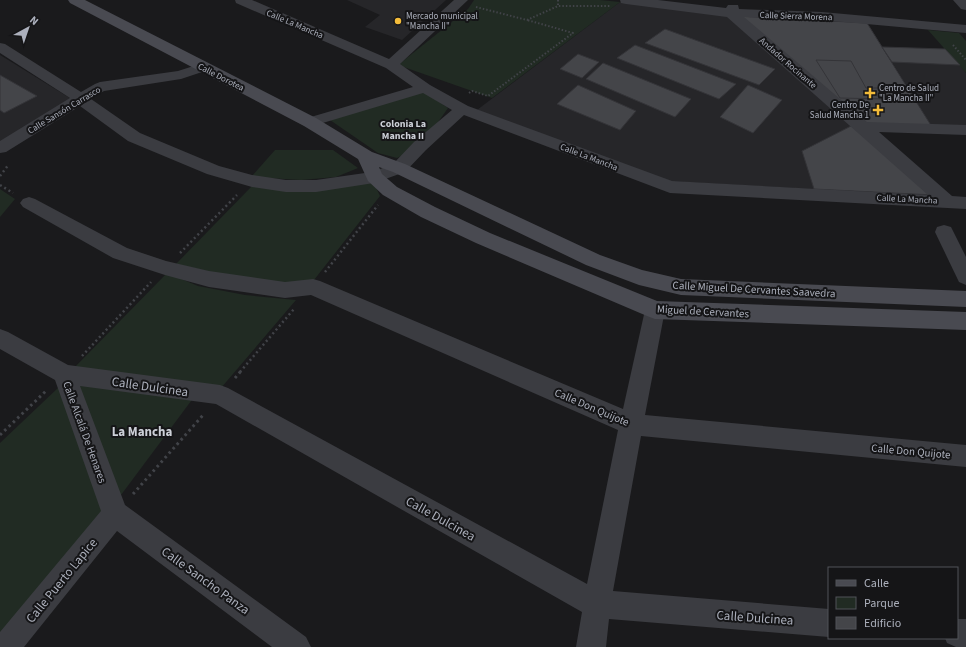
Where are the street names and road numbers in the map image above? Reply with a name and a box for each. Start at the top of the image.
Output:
street label: Calle La Mancha [264,7,325,42]
street label: Calle Sierra Morena [759,9,833,24]
street label: Andador Rocinante [756,35,820,92]
street label: Calle Dorotea [195,60,246,95]
street label: Calle Sansón Carrasco [25,83,103,137]
street label: Calle La Mancha [558,141,620,174]
street label: Calle La Mancha [876,191,938,208]
street label: Calle Miguel De Cervantes Saavedra [672,278,836,301]
street label: Miguel de Cervantes [656,302,750,321]
street label: Calle Dulcinea [110,373,189,401]
street label: Calle Alcalá De Henares [59,379,110,485]
street label: Calle Don Quijote [552,385,632,430]
street label: Calle Don Quijote [871,441,952,462]
street label: Calle Dulcinea [402,492,479,545]
street label: Calle Puerto Lapice [22,534,102,627]
street label: Calle Sancho Panza [158,543,253,619]
street label: Calle Dulcinea [716,606,794,630]

